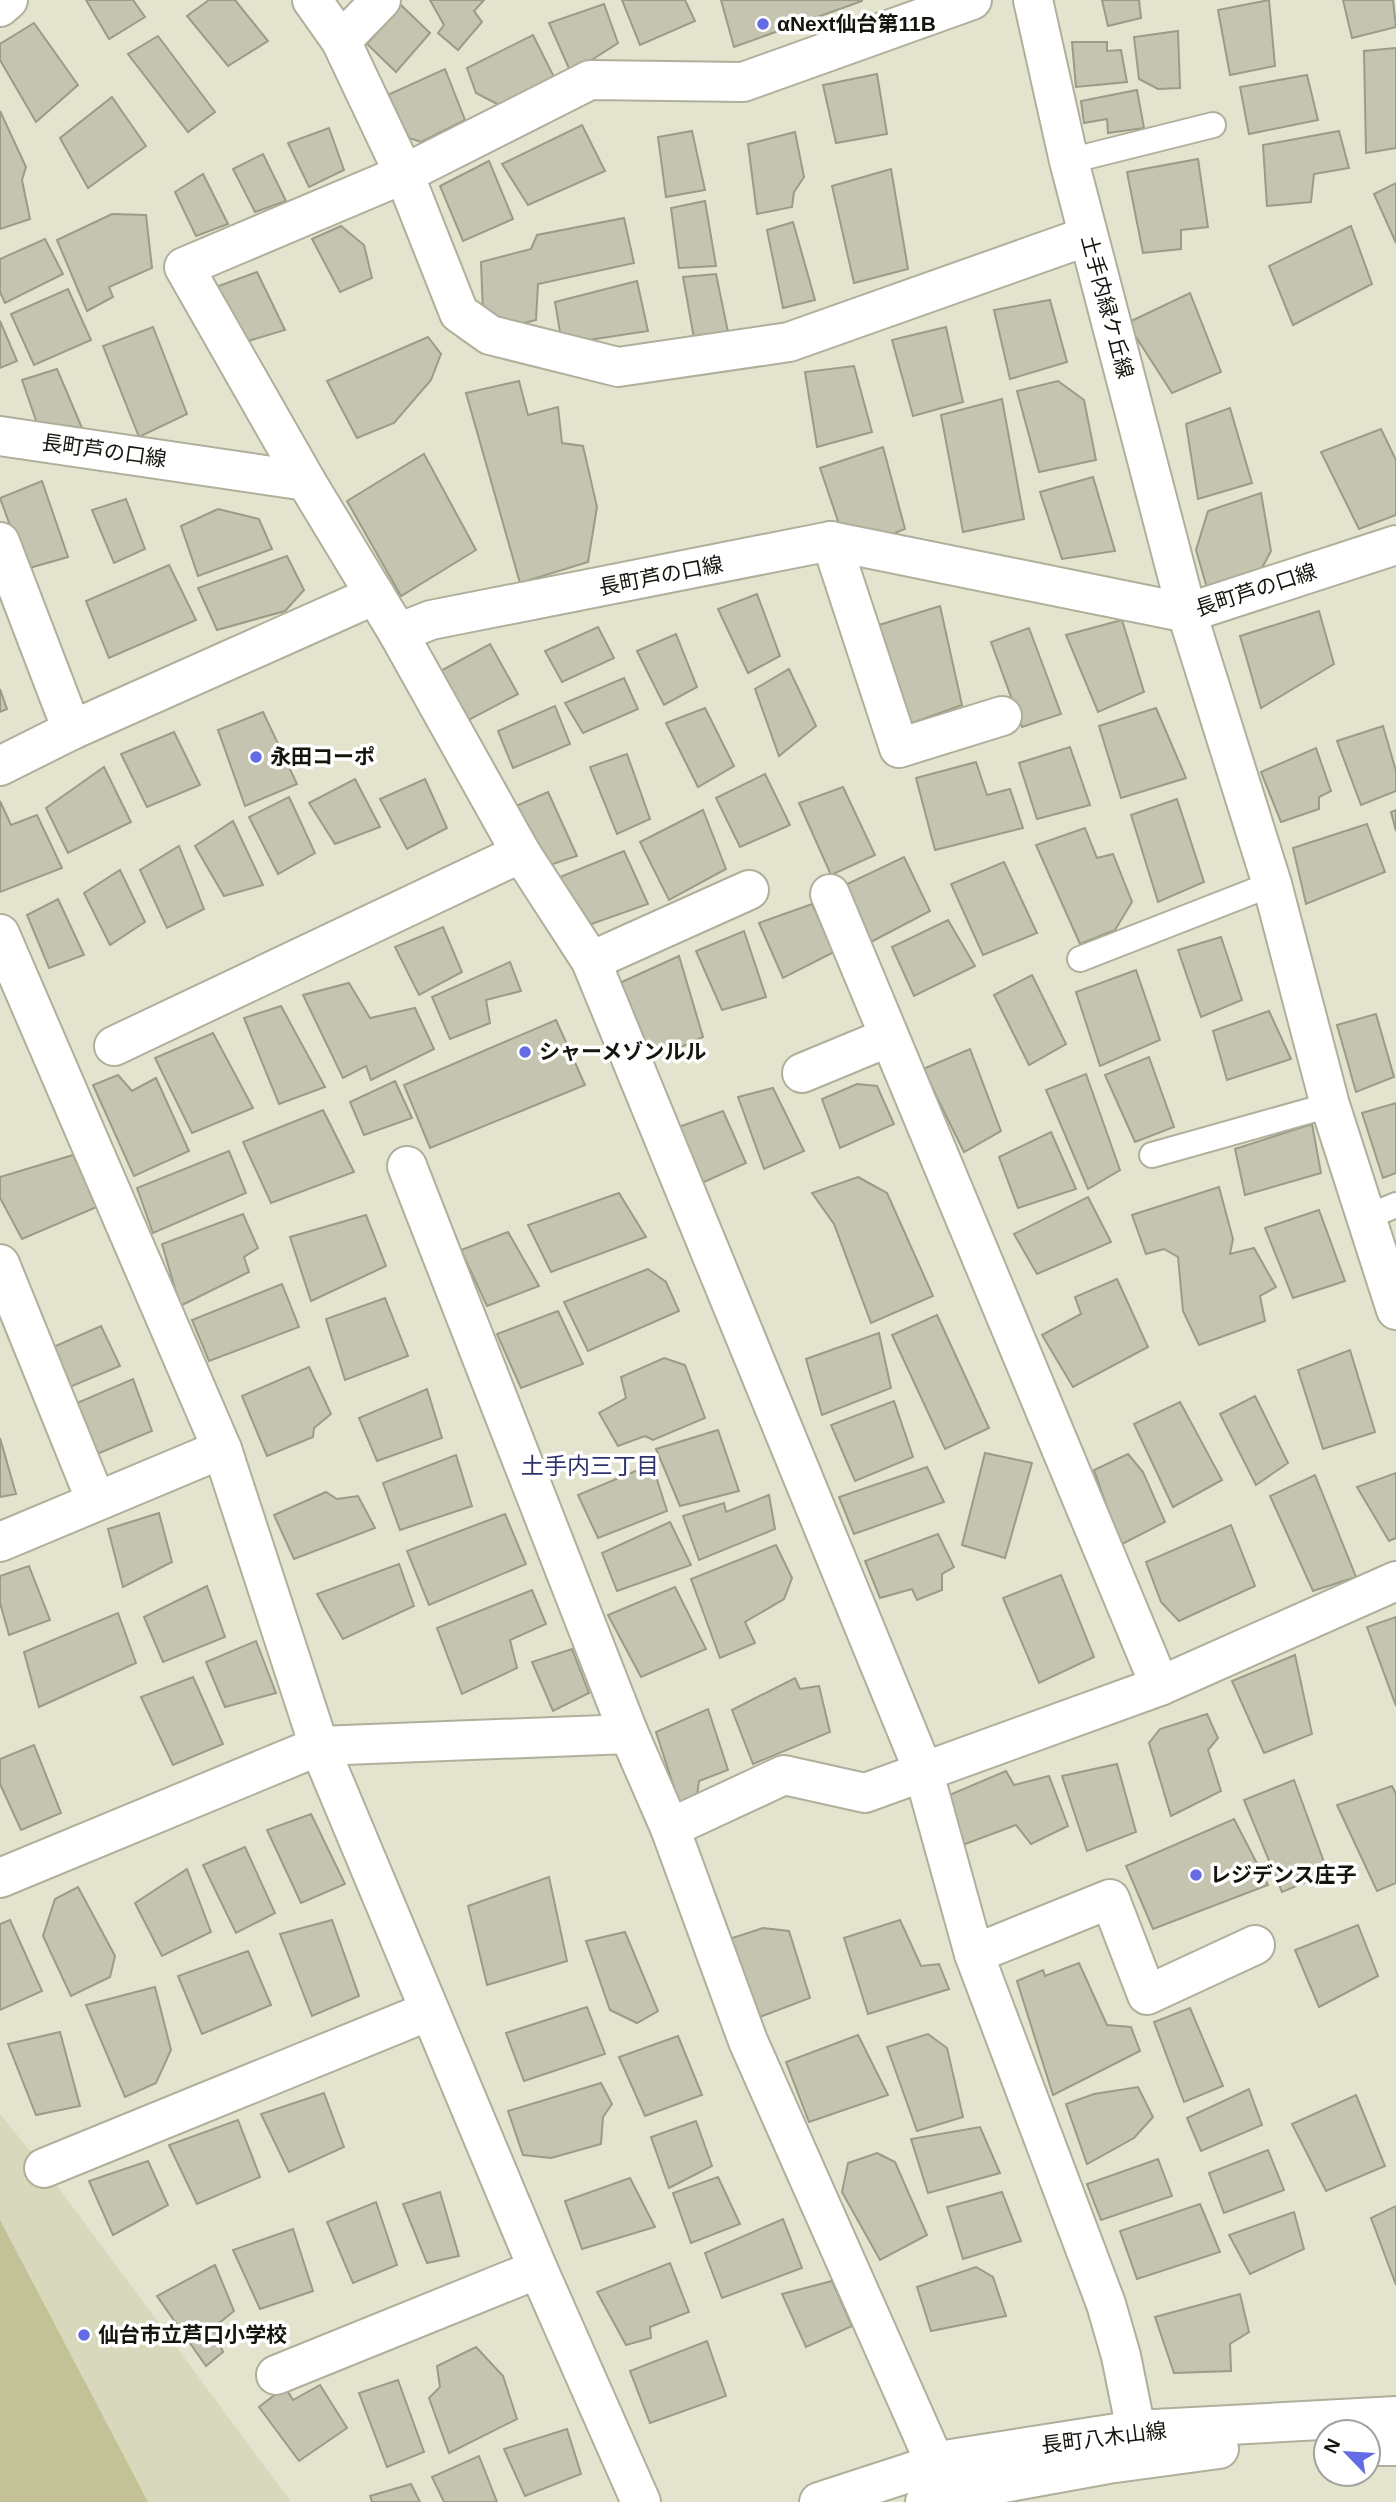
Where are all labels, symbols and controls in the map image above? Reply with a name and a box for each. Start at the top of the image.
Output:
place label: αNext仙台第11B [777,12,936,35]
marker: αNext仙台第11B [755,16,771,32]
street label: 土手内緑ケ丘線 [1077,233,1138,381]
street label: 長町芦の口線 [40,430,168,471]
street label: 長町芦の口線 [597,552,725,599]
street label: 長町芦の口線 [1192,559,1319,620]
place label: 永田コーポ [270,745,375,768]
marker: 永田コーポ [248,749,264,765]
place label: シャーメゾンルル [539,1040,706,1063]
marker: シャーメゾンルル [517,1044,533,1060]
district label: 土手内三丁目 [521,1453,659,1479]
place label: レジデンス庄子 [1210,1863,1357,1886]
marker: レジデンス庄子 [1188,1867,1204,1883]
place label: 仙台市立芦口小学校 [98,2323,287,2346]
marker: 仙台市立芦口小学校 [76,2327,92,2343]
street label: 長町八木山線 [1040,2418,1168,2457]
north arrow [1312,2418,1382,2488]
text: N [1320,2435,1344,2457]

